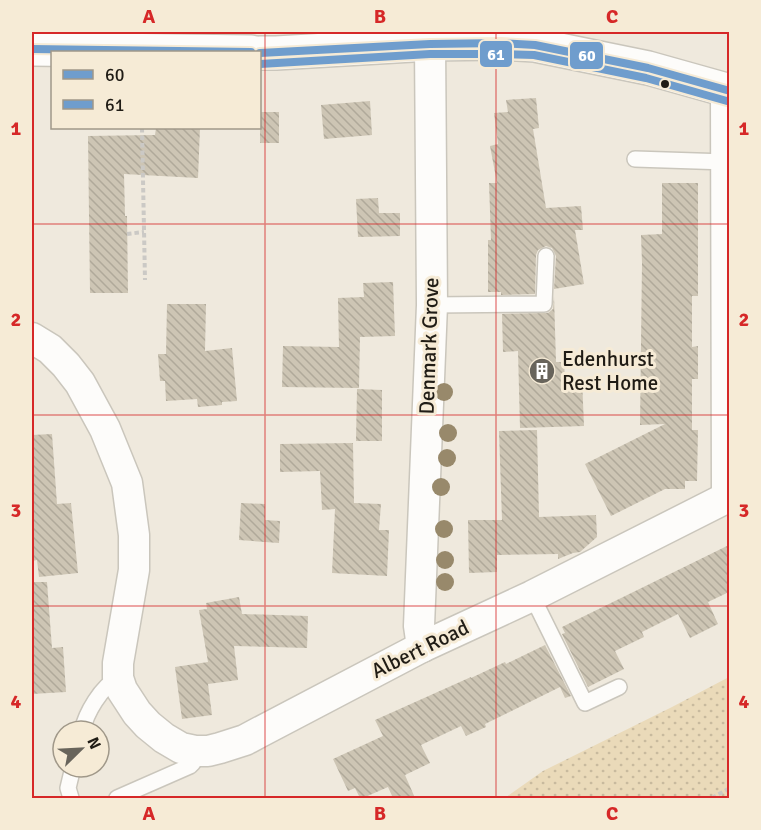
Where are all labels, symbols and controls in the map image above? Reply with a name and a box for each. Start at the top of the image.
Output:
text: A [143,4,156,29]
text: B [374,4,386,29]
text: C [606,4,618,29]
line badge: 61 [479,40,513,68]
line badge: 60 [569,41,604,70]
text: 61 [487,45,505,65]
text: 60 [578,46,596,66]
legend [51,51,261,129]
text: 60 [105,64,124,86]
unlabelled marker [659,78,671,90]
text: 61 [105,94,124,116]
text: 1 [11,116,22,141]
text: 1 [739,116,750,141]
street label: Denmark Grove [414,277,444,415]
text: 2 [11,307,21,332]
text: 2 [739,307,749,332]
place label: Edenhurst Rest Home [562,346,658,396]
building icon: Edenhurst Rest Home [527,356,557,386]
text: 3 [11,498,21,523]
text: 3 [739,498,749,523]
street label: Albert Road [367,614,473,684]
text: 4 [11,689,22,714]
text: 4 [739,689,750,714]
north arrow [51,719,111,779]
text: N [82,734,105,752]
text: A [143,801,156,826]
text: B [374,801,386,826]
text: C [606,801,618,826]

